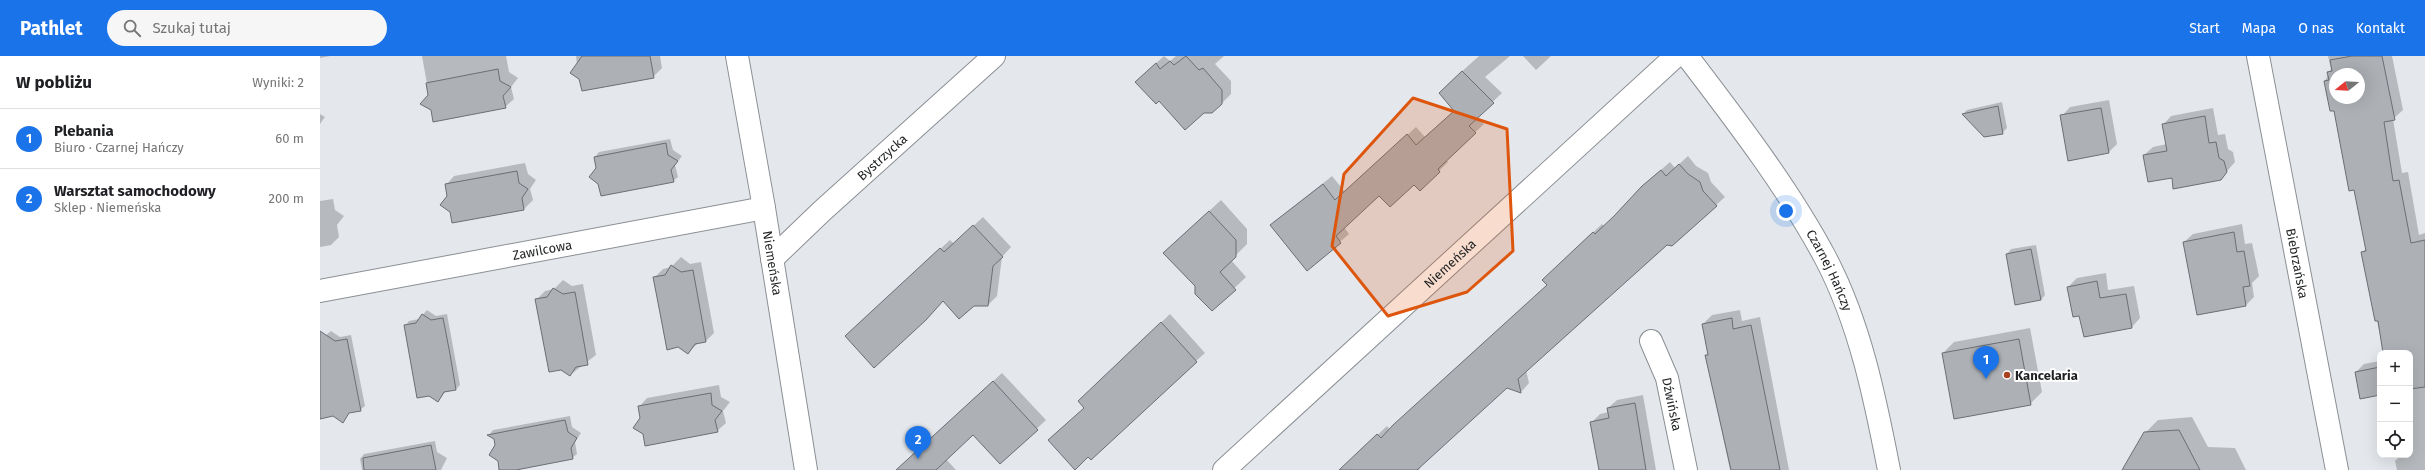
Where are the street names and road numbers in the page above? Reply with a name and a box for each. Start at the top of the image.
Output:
street label: Bystrzycka [854,131,910,183]
street label: Czarnej Hańczy [1804,227,1856,313]
street label: Biebrzańska [2284,227,2312,300]
street label: Niemeńska [760,230,785,296]
street label: Niemeńska [1421,236,1479,291]
street label: Zawilcowa [511,237,573,262]
street label: Dźwińska [1660,376,1685,432]

